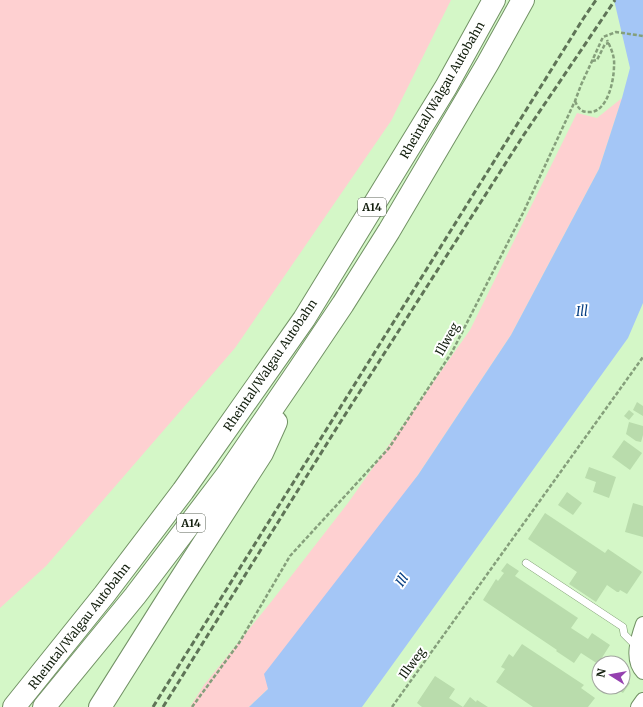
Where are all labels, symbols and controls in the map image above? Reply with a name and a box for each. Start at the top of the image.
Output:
street label: Rheintal/Walgau Autobahn [396,19,488,161]
road number: A14 [358,198,386,216]
street label: Rheintal/Walgau Autobahn [220,296,320,434]
water label: Ill [576,303,588,320]
street label: Illweg [432,319,462,358]
road number: A14 [177,514,205,532]
street label: Rheintal/Walgau Autobahn [25,560,133,692]
water label: Ill [392,570,412,590]
street label: Illweg [396,644,429,682]
north arrow [591,655,631,695]
text: N [593,667,609,679]

